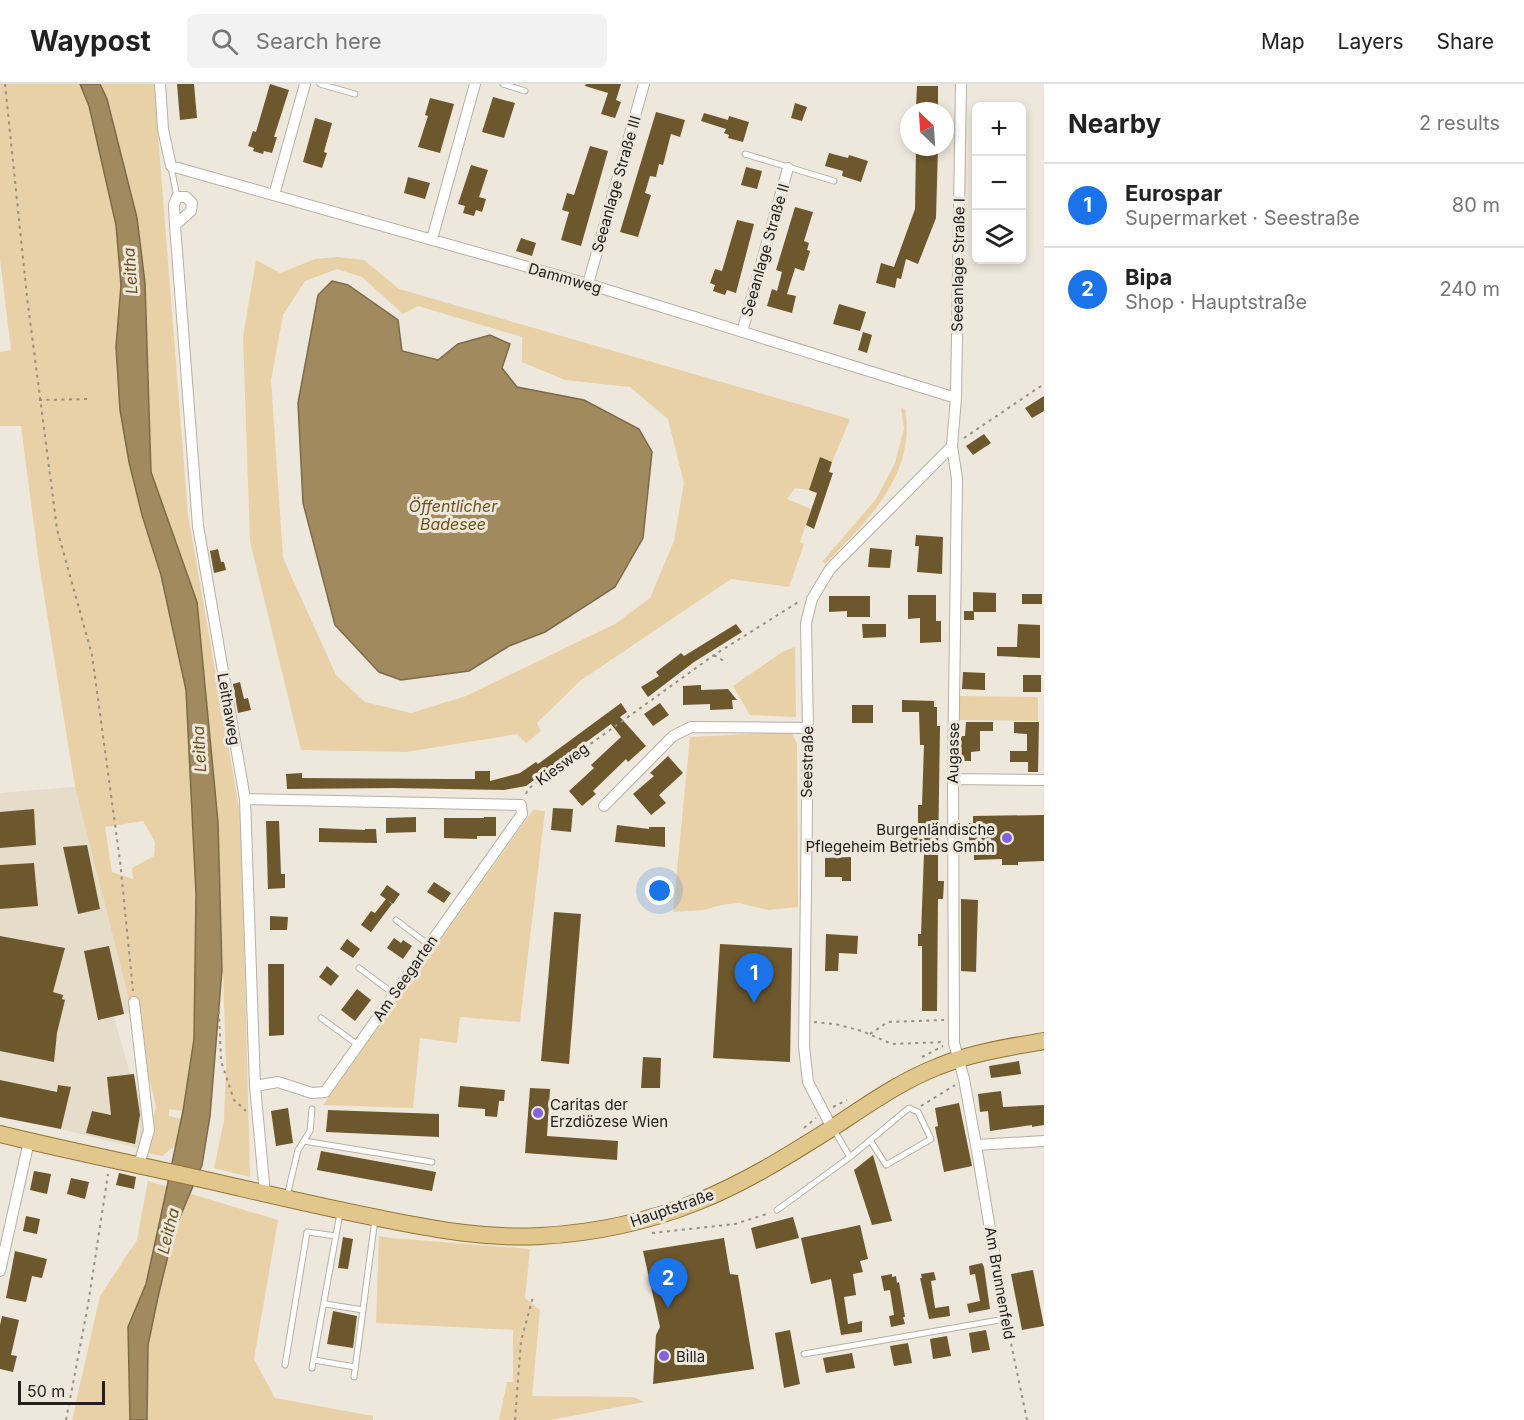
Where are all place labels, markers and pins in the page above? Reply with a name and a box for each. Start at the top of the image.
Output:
place label: Burgenländische Pflegeheim Betriebs Gmbh [806,820,995,856]
marker: Burgenländische Pflegeheim Betriebs Gmbh [1000,831,1014,845]
pin: 1 [734,954,774,1003]
place label: Caritas der Erzdiözese Wien [550,1095,668,1131]
marker: Caritas der Erzdiözese Wien [531,1106,545,1120]
pin: 2 [648,1258,688,1308]
place label: Billa [676,1347,705,1366]
marker: Billa [657,1349,671,1363]

